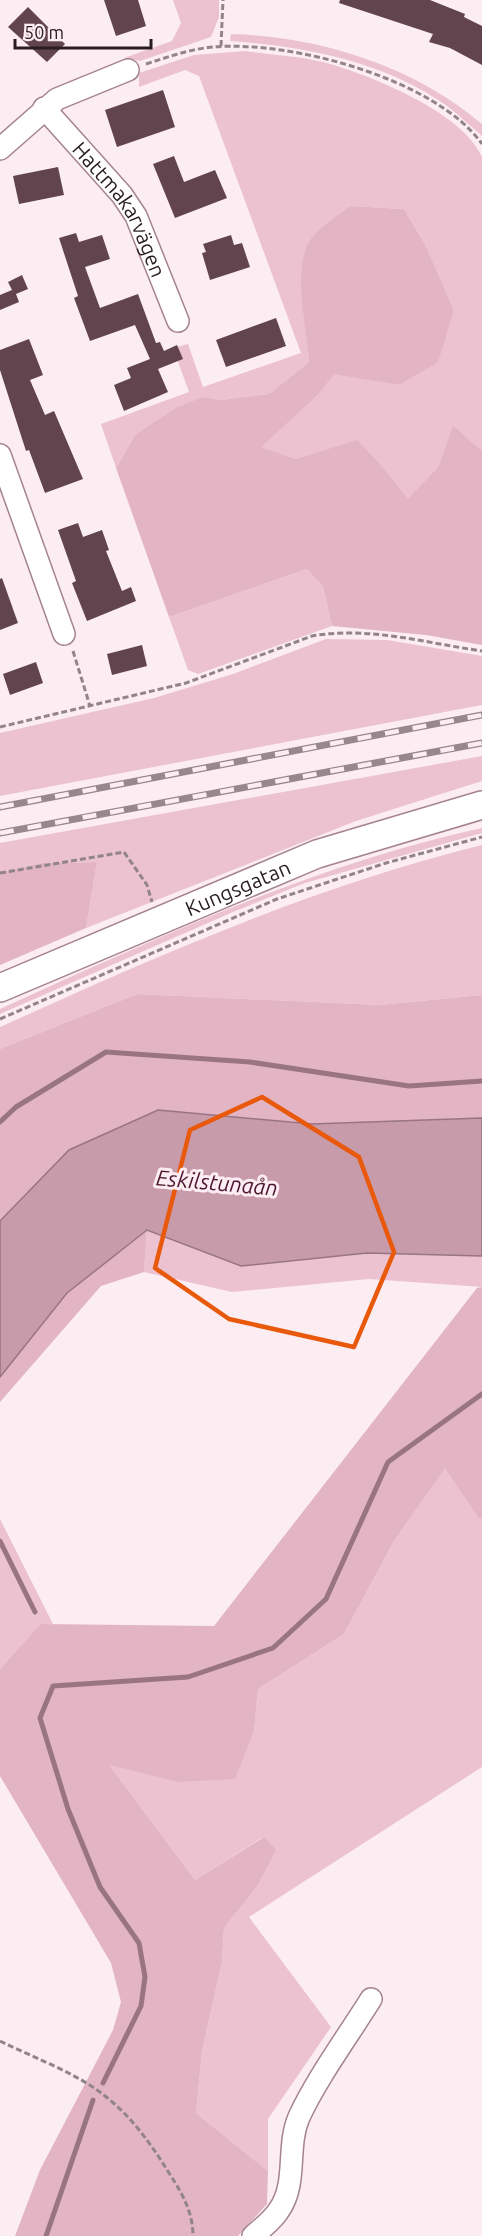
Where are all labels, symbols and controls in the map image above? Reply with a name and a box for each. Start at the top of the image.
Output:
scale bar [15,12,152,50]
text: 50 m [24,22,64,42]
street label: Hattmakarvägen [68,137,171,280]
street label: Kungsgatan [181,855,294,920]
water label: Eskilstunaån [155,1164,279,1200]

